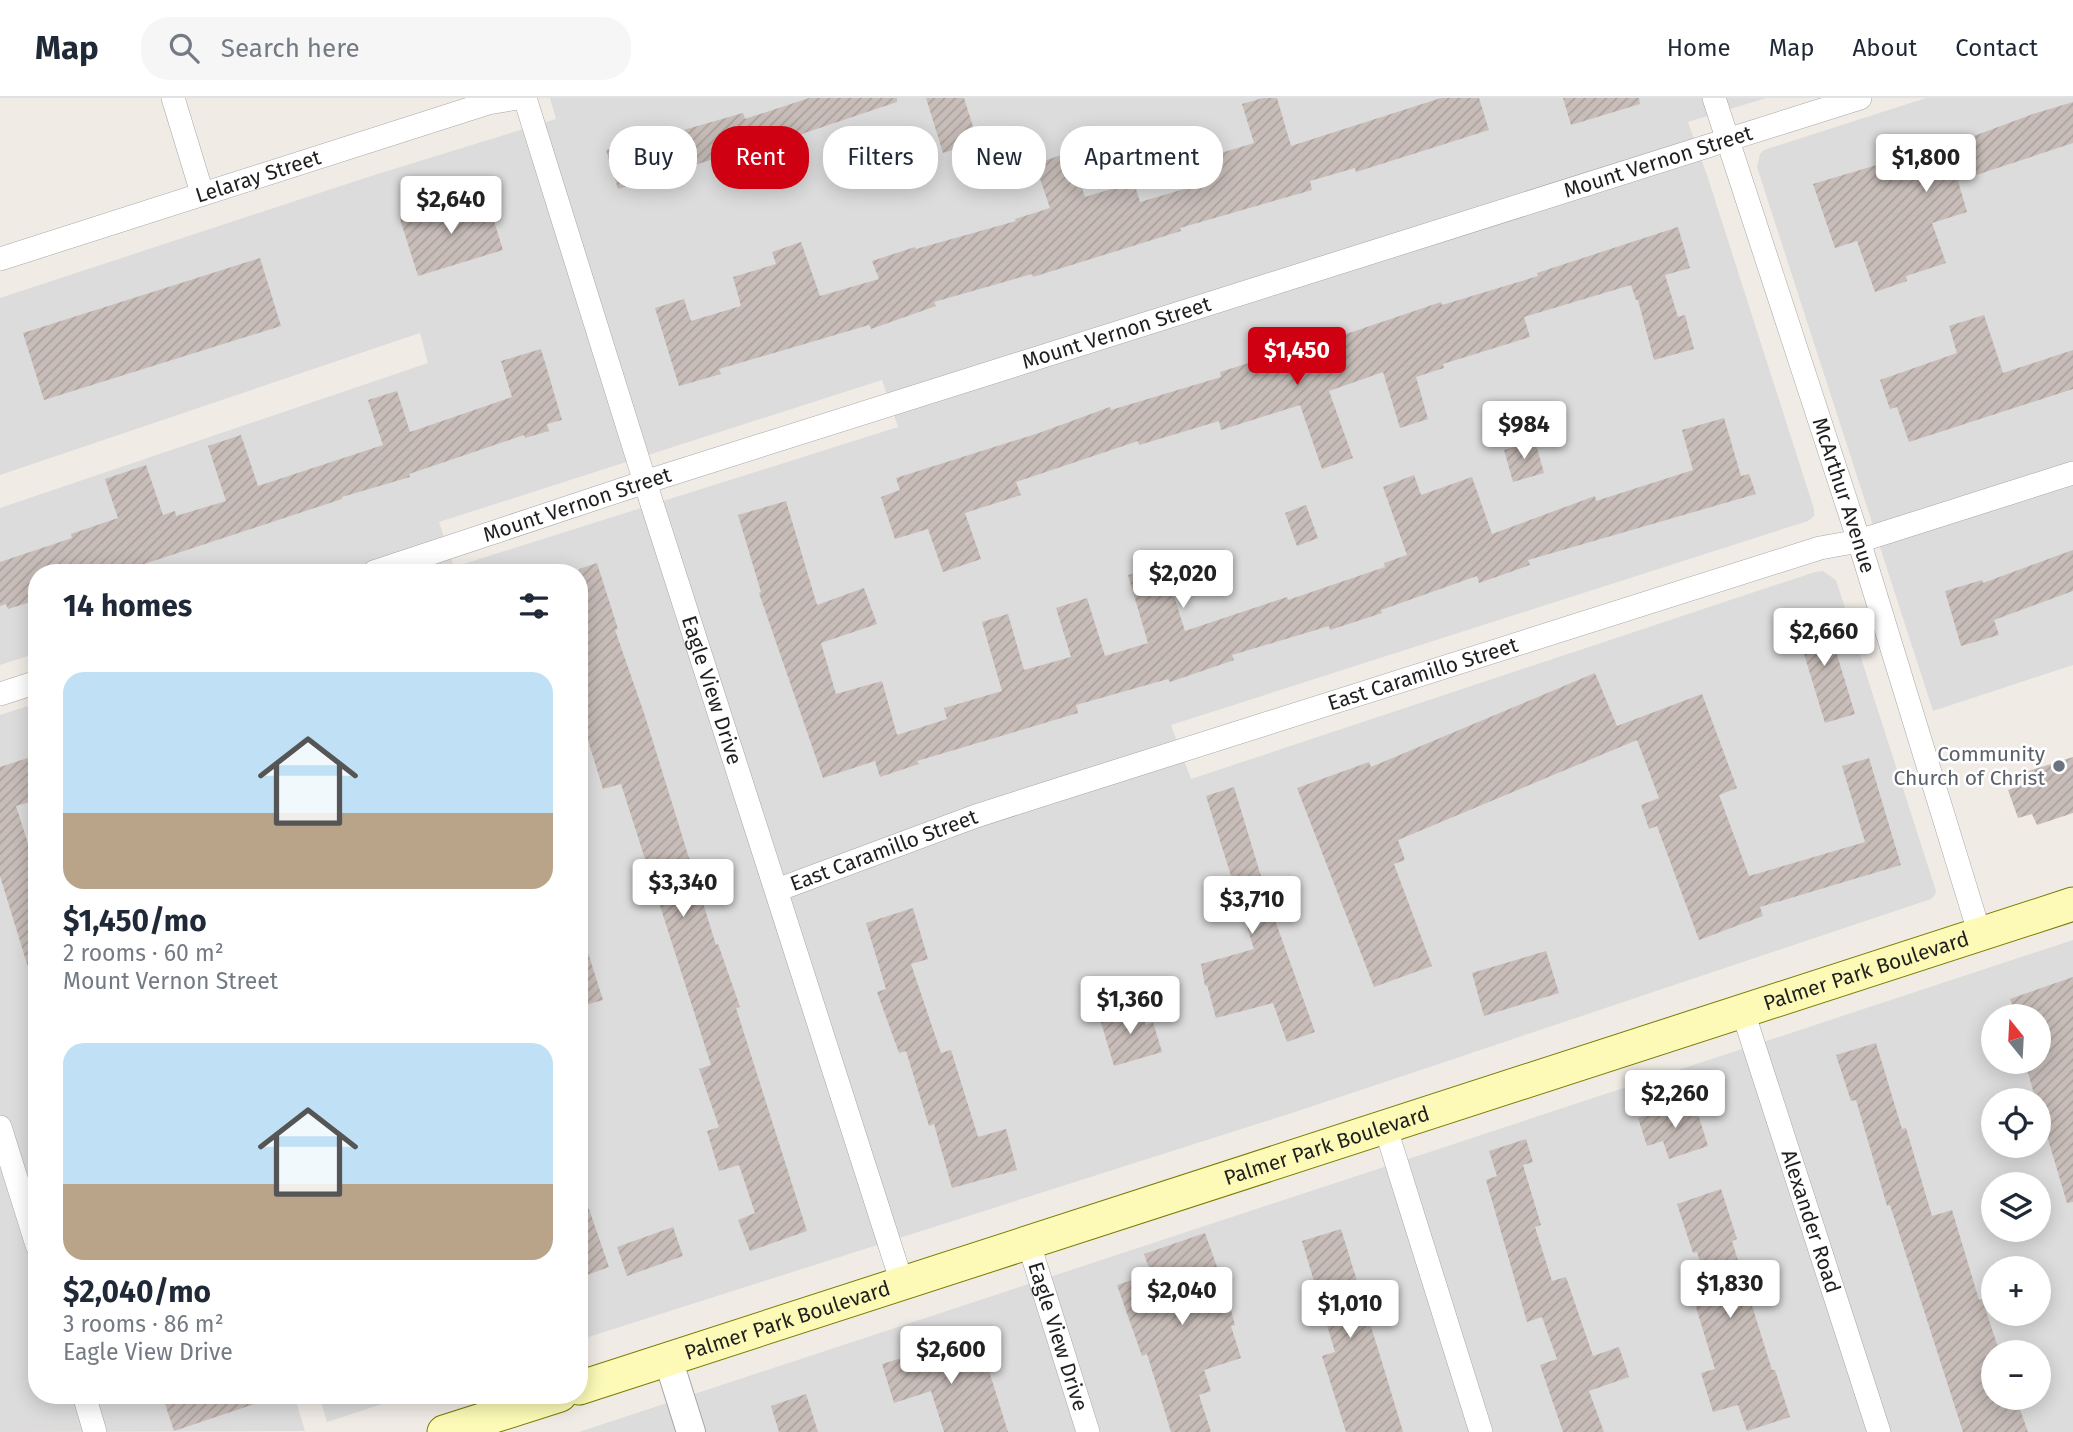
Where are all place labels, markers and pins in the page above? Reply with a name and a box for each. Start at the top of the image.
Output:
pin: $1,800 [1869,134,1983,194]
pin: $2,640 [394,176,508,236]
pin: $1,450 [1240,328,1354,387]
pin: $984 [1483,402,1565,461]
pin: $2,020 [1126,550,1240,610]
pin: $2,660 [1767,608,1881,668]
place label: Community Church of Christ [1893,741,2046,791]
marker: Community Church of Christ [2051,758,2067,774]
pin: $3,340 [626,860,740,919]
pin: $3,710 [1195,876,1309,936]
pin: $1,360 [1073,976,1187,1036]
pin: $2,260 [1618,1070,1732,1130]
pin: $1,830 [1673,1260,1787,1320]
pin: $2,040 [1125,1268,1239,1327]
pin: $1,010 [1293,1280,1407,1340]
pin: $2,600 [894,1326,1008,1386]

